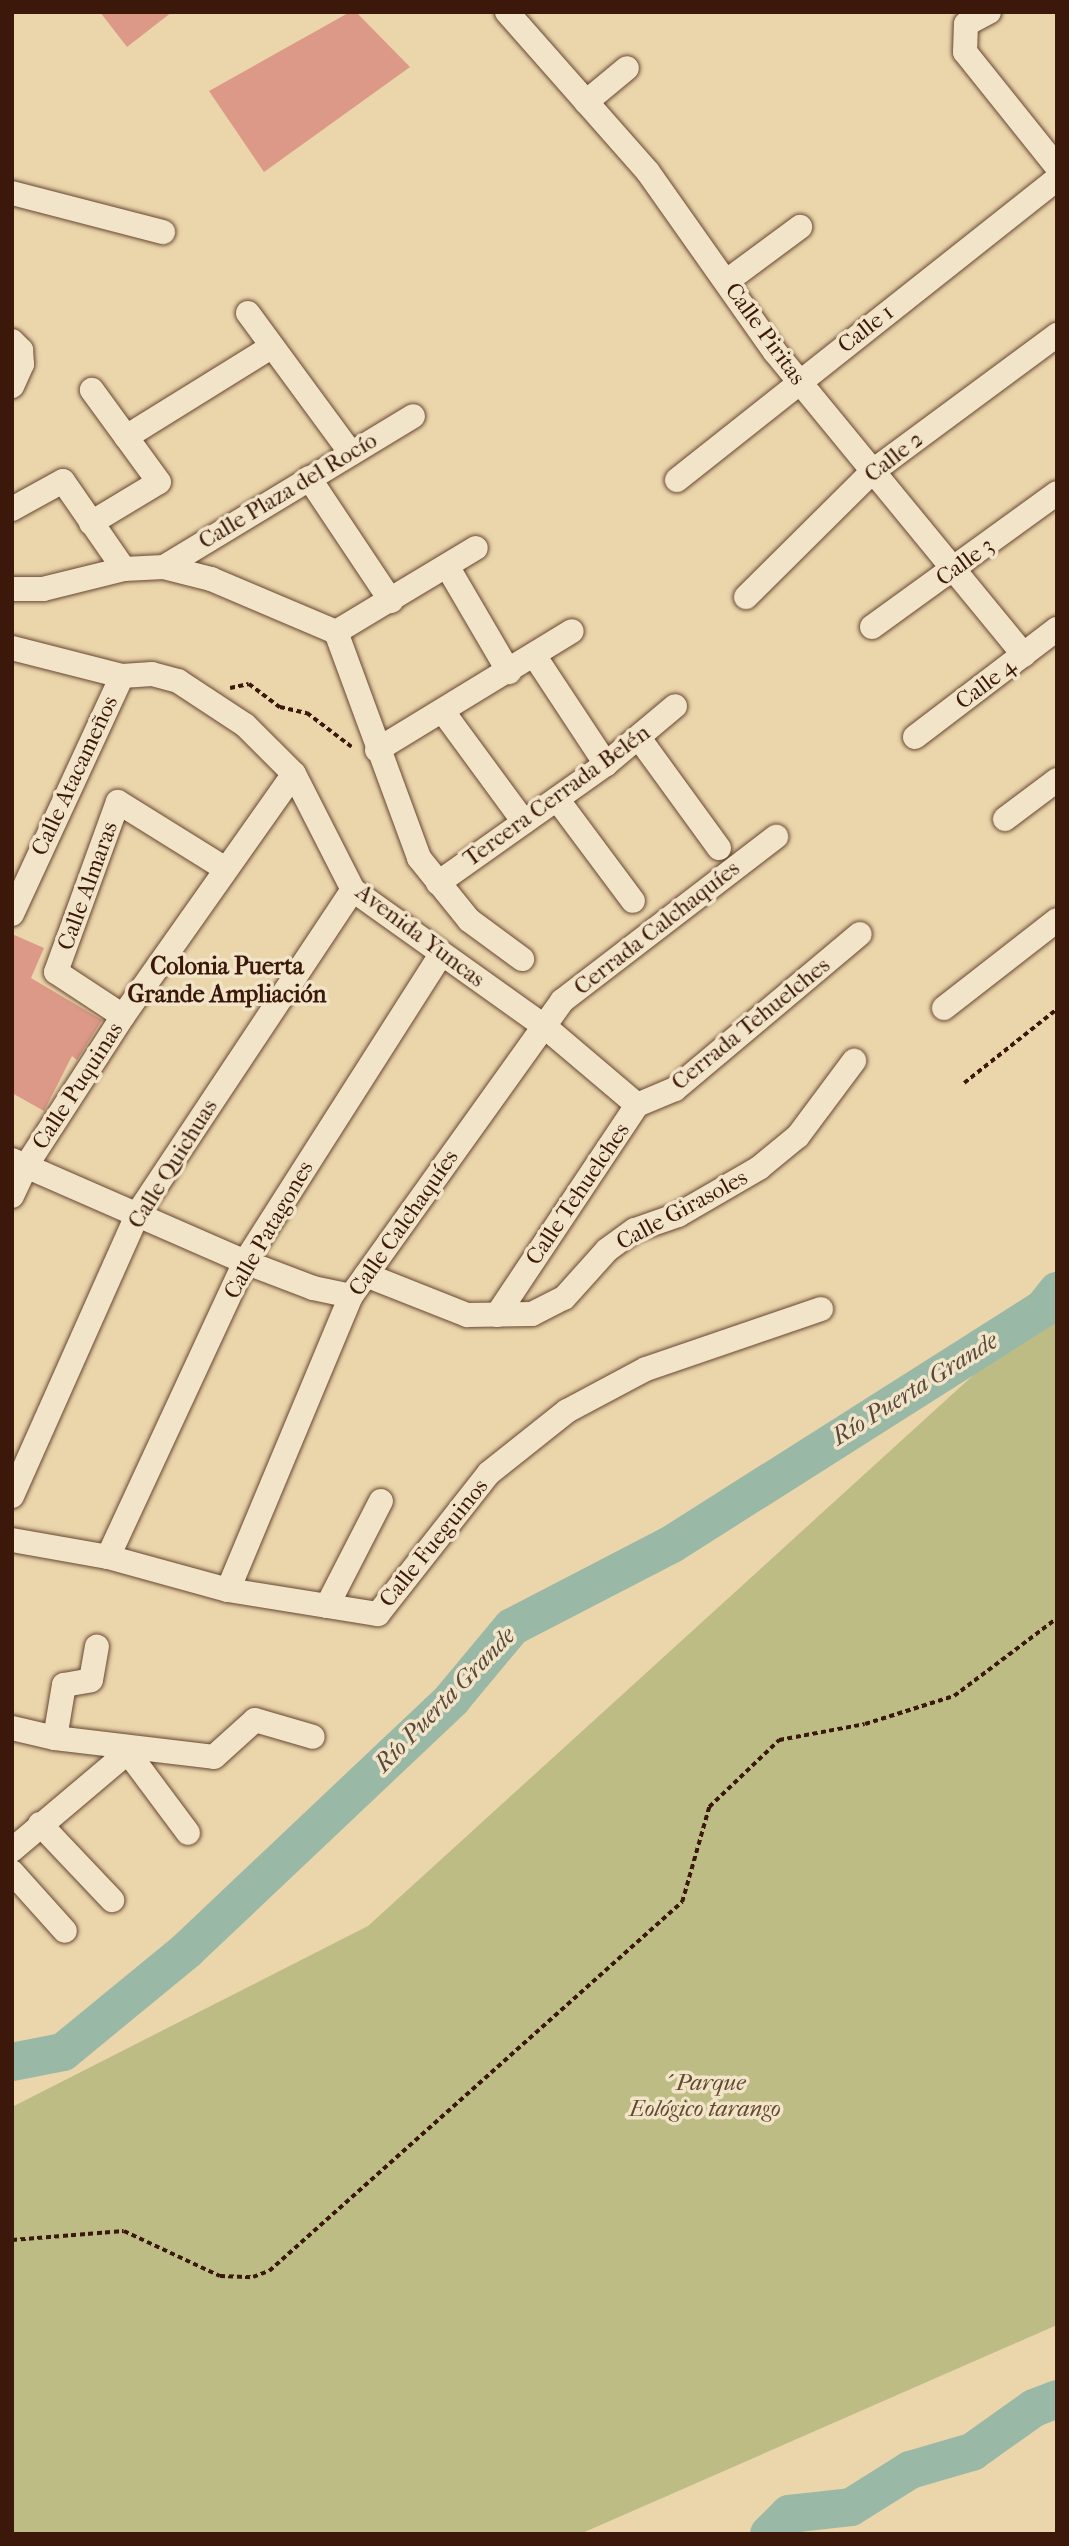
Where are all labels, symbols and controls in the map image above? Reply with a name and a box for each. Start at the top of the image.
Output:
street label: Calle Piritas [719,278,811,390]
street label: Calle 1 [833,299,899,359]
street label: Calle 2 [859,426,929,488]
street label: Calle Plaza del Rocío [194,427,382,555]
street label: Calle 3 [931,532,999,592]
street label: Calle 4 [950,652,1022,716]
street label: Calle Atacameños [26,692,124,860]
street label: Tercera Cerrada Belén [458,719,656,873]
street label: Calle Almaras [52,818,124,954]
street label: Cerrada Calchaquíes [569,855,745,1001]
street label: Avenida Yuncas [350,878,490,994]
street label: Cerrada Tehuelches [666,952,836,1096]
district label: Colonia Puerta Grande Ampliación [128,953,326,1009]
street label: Calle Puquinas [27,1017,129,1155]
street label: Calle Quichuas [122,1094,224,1234]
street label: Calle Tehuelches [520,1118,636,1270]
street label: Calle Calchaquíes [343,1144,465,1302]
street label: Calle Patagones [218,1156,320,1304]
street label: Calle Girasoles [612,1164,752,1256]
water label: Río Puerta Grande [827,1326,1003,1452]
street label: Calle Fueguinos [374,1473,494,1613]
water label: Río Puerta Grande [369,1622,521,1778]
park label: ´Parque Eológico tarango [629,2069,781,2123]

